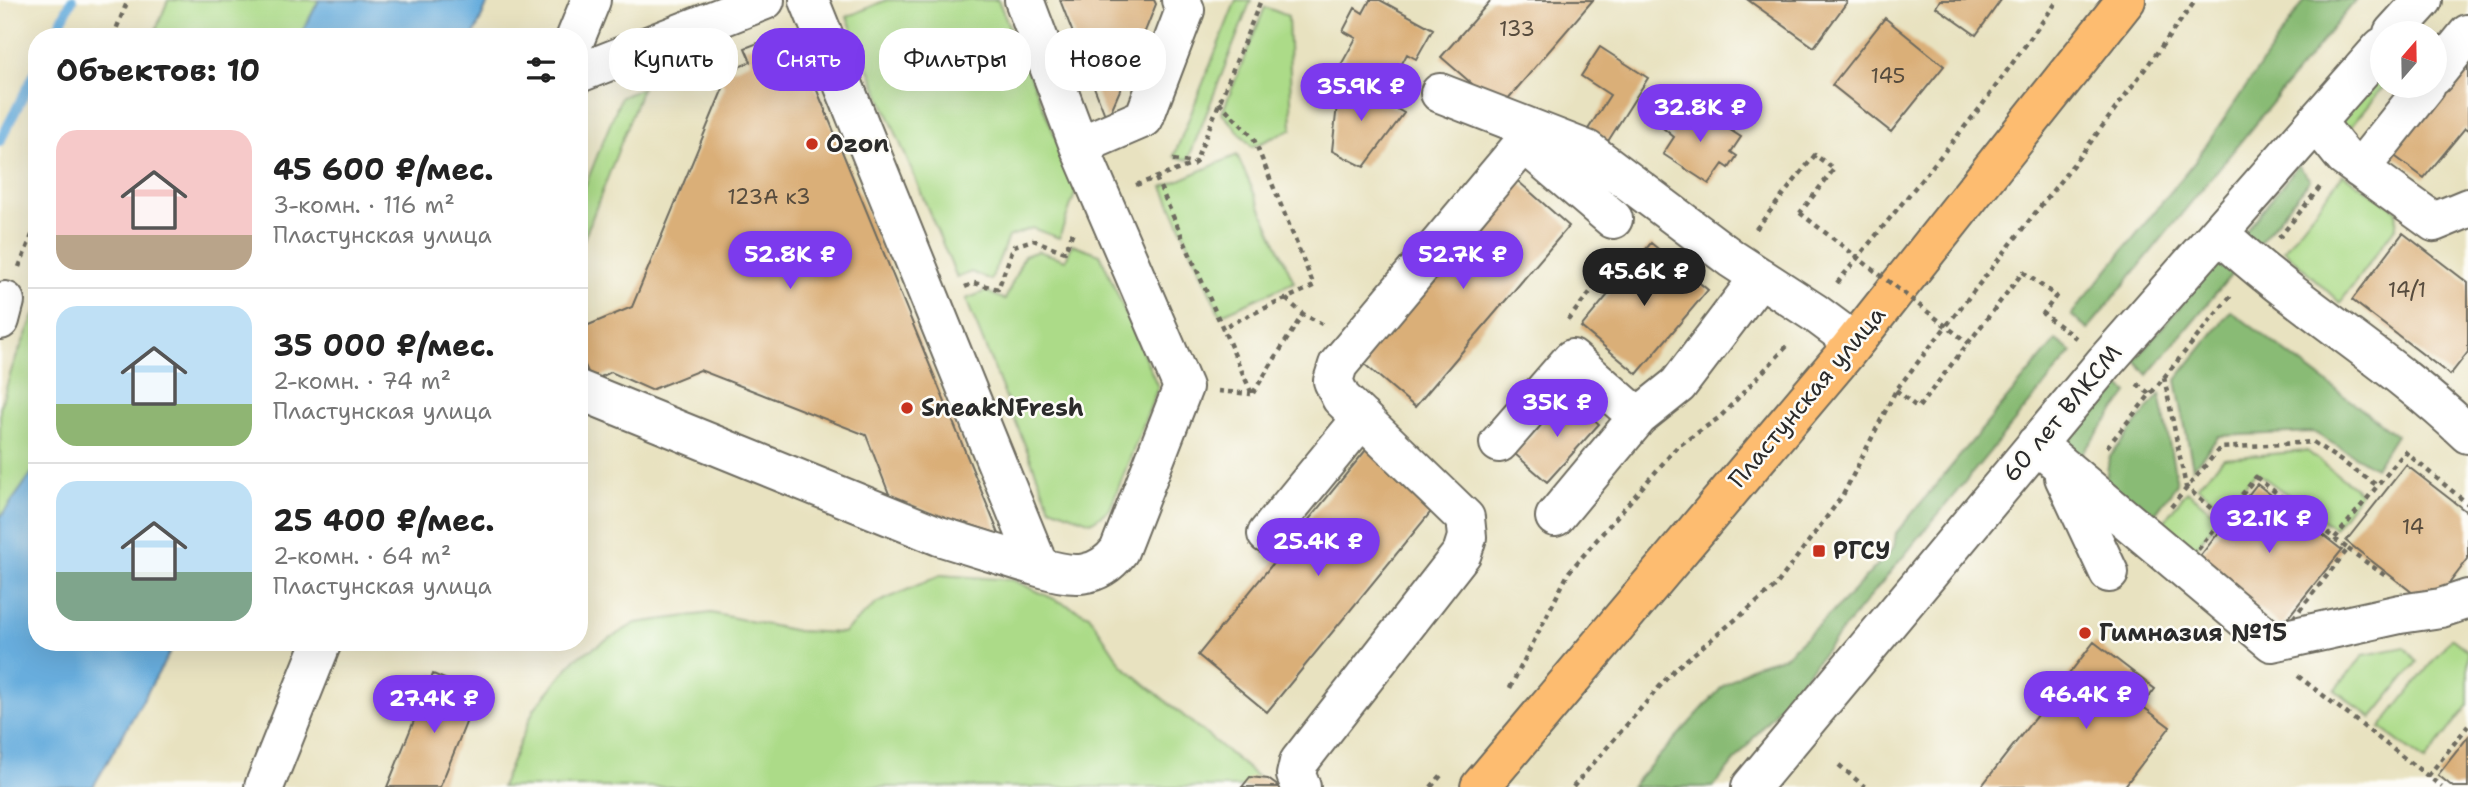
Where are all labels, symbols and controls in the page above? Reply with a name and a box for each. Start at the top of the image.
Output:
house number: 133 [1499,15,1535,43]
north arrow [2370,21,2446,98]
map controls [2370,21,2447,98]
chip: Купить [609,28,738,91]
chip: Снять [752,28,865,91]
chip: Фильтры [879,28,1031,91]
chip: Новое [1045,28,1166,91]
text: Объектов: 10 [56,50,260,91]
icon: filters [522,51,560,89]
house number: 145 [1871,62,1905,90]
pin: 35.9K ₽ [1296,64,1426,123]
text: 35.9K ₽ [1317,71,1405,101]
pin: 32.8K ₽ [1635,85,1765,144]
text: 32.8K ₽ [1653,92,1747,122]
place label: Ozon [826,128,889,160]
marker: Ozon [804,136,820,152]
text: 45 600 ₽/мес. [273,149,494,190]
icon: home [112,158,196,242]
house number: 123А к3 [727,183,811,211]
text: 3-комн. · 116 m² [273,190,455,220]
text: Пластунская улица [273,220,492,250]
pin: 52.8K ₽ [725,232,855,291]
pin: 52.7K ₽ [1398,232,1528,291]
text: 52.8K ₽ [744,239,836,269]
text: 52.7K ₽ [1418,239,1508,269]
pin: 45.6K ₽ [1579,248,1709,308]
text: 45.6K ₽ [1599,256,1689,286]
house number: 14/1 [2388,276,2426,304]
street label: Пластунская улица [1721,299,1893,495]
text: 35 000 ₽/мес. [273,325,495,366]
icon: home [112,334,196,418]
street label: 60 лет ВЛКСМ [1995,337,2129,489]
text: 2-комн. · 74 m² [273,366,451,396]
pin: 35K ₽ [1508,380,1606,439]
text: 35K ₽ [1522,387,1592,417]
place label: SneakNFresh [921,392,1084,424]
text: Пластунская улица [273,396,492,426]
marker: SneakNFresh [899,400,915,416]
pin: 32.1K ₽ [2204,496,2334,555]
text: 25 400 ₽/мес. [273,500,495,541]
text: 32.1K ₽ [2226,503,2312,533]
icon: home [112,509,196,593]
house number: 14 [2402,513,2424,541]
pin: 25.4K ₽ [1253,518,1383,578]
text: 25.4K ₽ [1273,526,1363,556]
place label: РГСУ [1833,535,1890,567]
text: 2-комн. · 64 m² [273,541,451,571]
marker: РГСУ [1811,543,1827,559]
text: Пластунская улица [273,571,492,601]
place label: Гимназия №15 [2099,617,2287,649]
marker: Гимназия №15 [2077,625,2093,641]
pin: 46.4K ₽ [2021,672,2151,731]
pin: 27.4K ₽ [369,676,499,735]
text: 46.4K ₽ [2040,679,2132,709]
text: 27.4K ₽ [389,683,479,713]

